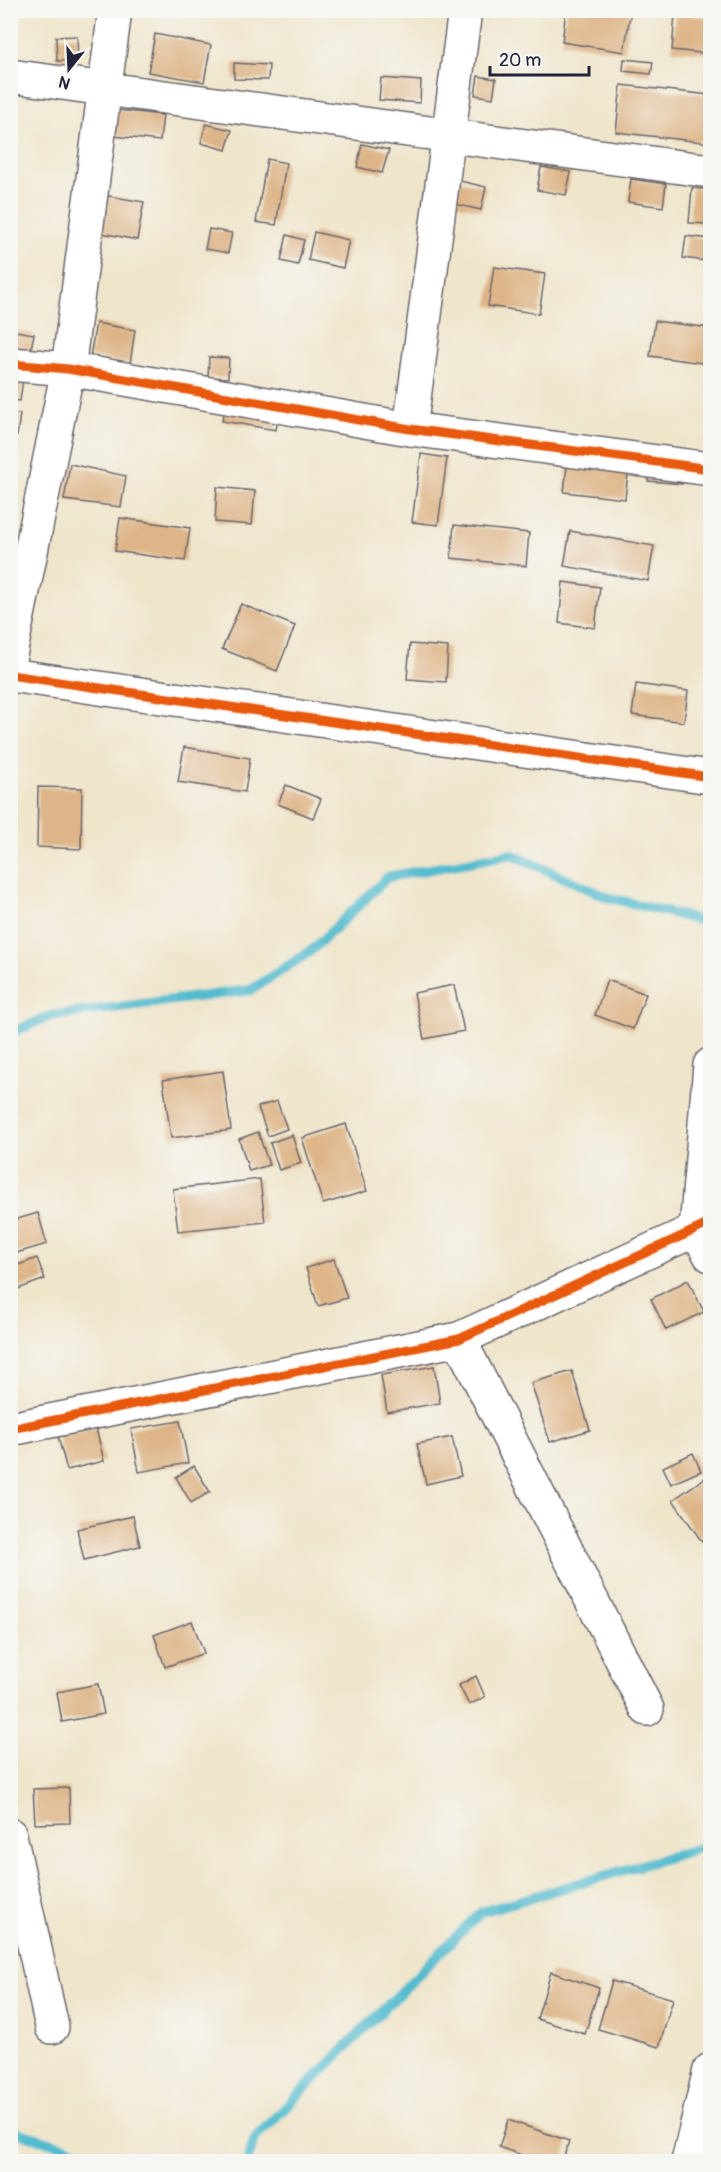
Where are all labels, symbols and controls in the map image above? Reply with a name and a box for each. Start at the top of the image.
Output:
north arrow [39,39,99,99]
scale bar [490,39,589,77]
text: 20 m [499,49,541,72]
text: N [56,71,73,93]

